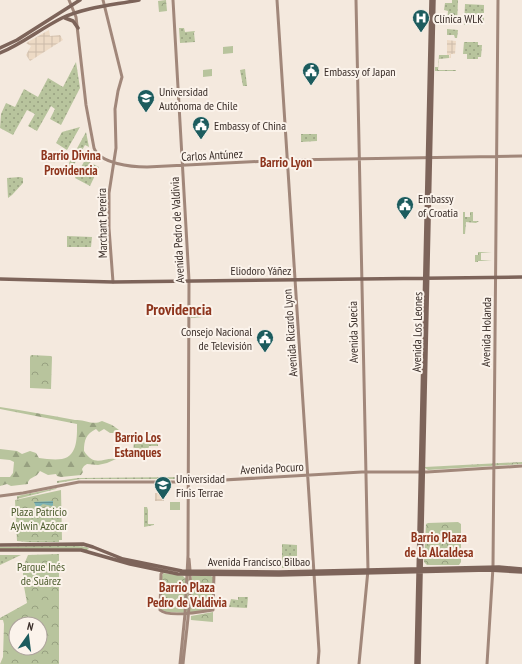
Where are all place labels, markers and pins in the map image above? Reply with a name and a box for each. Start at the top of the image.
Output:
hospital icon: Clínica WLK [411,8,431,33]
place label: Clínica WLK [434,11,483,26]
public building icon: Embassy of Japan [301,61,321,86]
place label: Embassy of Japan [324,64,395,79]
place label: Universidad Autónoma de Chile [159,84,238,113]
school or university icon: Universidad Autónoma de Chile [136,88,156,113]
public building icon: Embassy of China [191,115,211,140]
place label: Embassy of China [214,118,286,133]
place label: Embassy of Croatia [418,191,458,220]
public building icon: Embassy of Croatia [395,195,415,220]
place label: Consejo Nacional de Televisión [181,324,252,353]
public building icon: Consejo Nacional de Televisión [255,328,275,353]
place label: Universidad Finis Terrae [176,471,225,500]
school or university icon: Universidad Finis Terrae [153,475,173,500]

